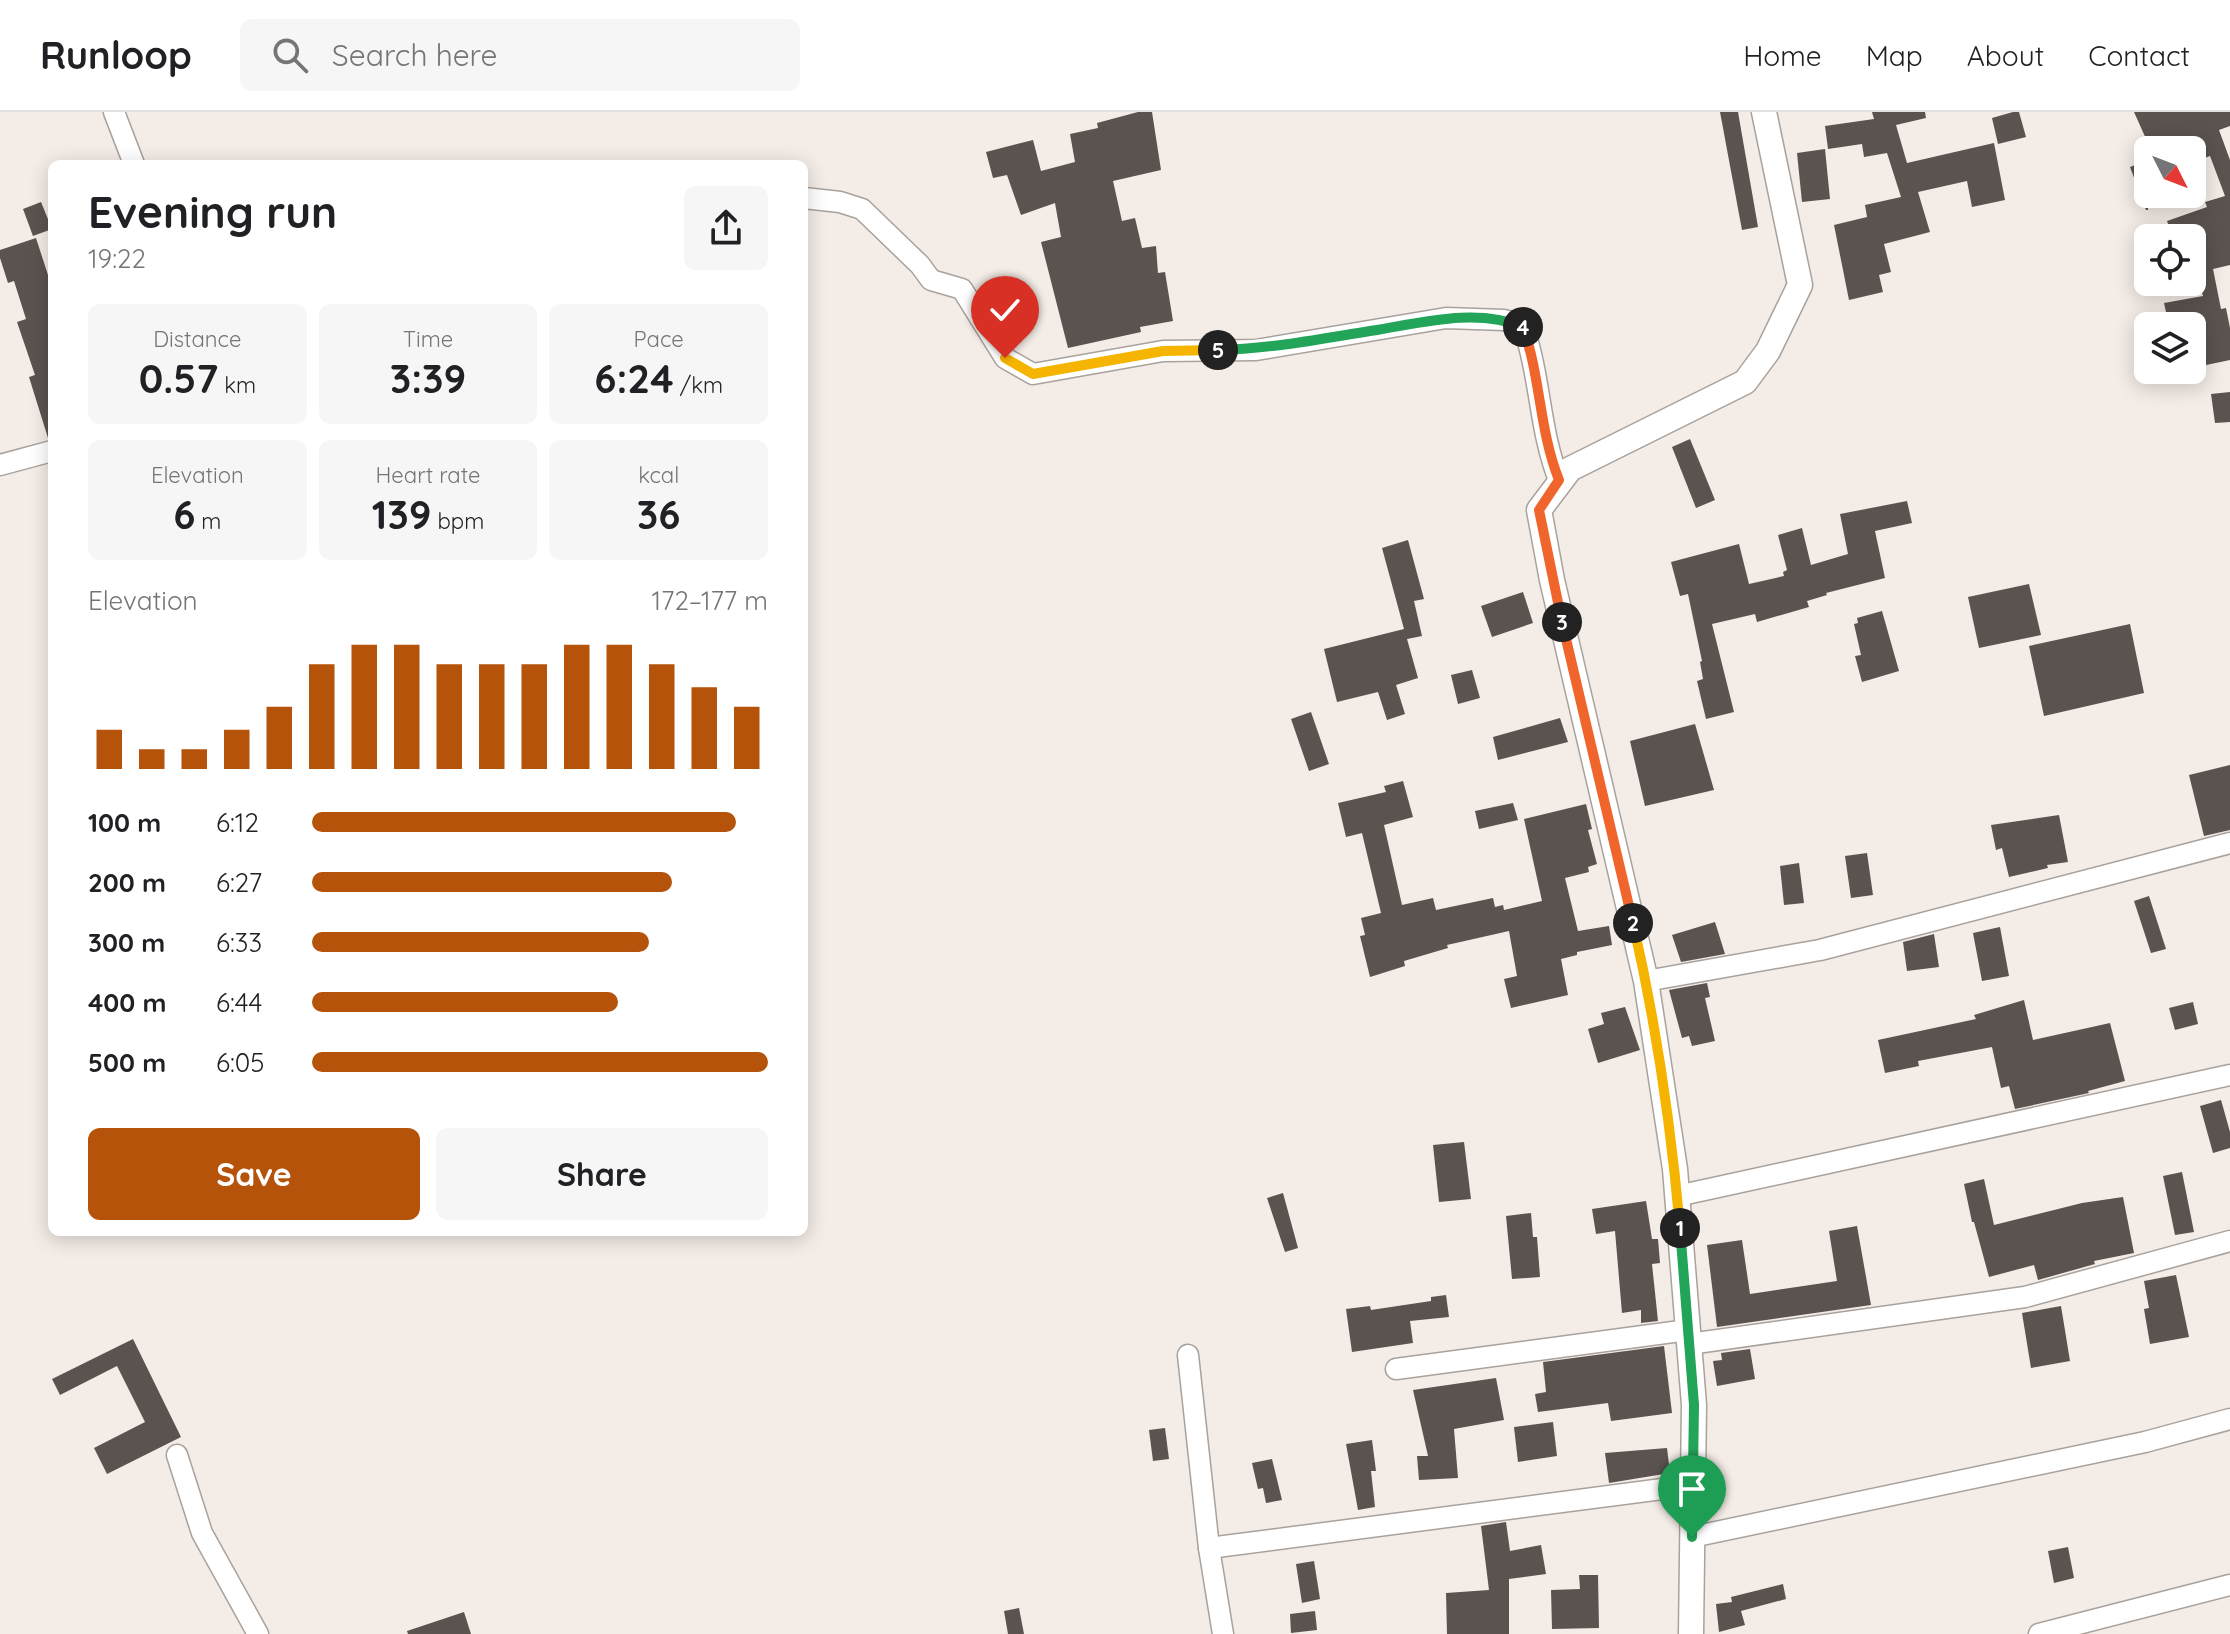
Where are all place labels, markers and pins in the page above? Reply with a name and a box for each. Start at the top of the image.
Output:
pin [971,276,1039,358]
pin: 4 [1503,307,1543,347]
pin: 5 [1198,330,1238,370]
pin: 3 [1542,602,1582,642]
pin: 2 [1613,903,1653,943]
pin: 1 [1660,1208,1700,1248]
pin [1658,1455,1726,1537]

